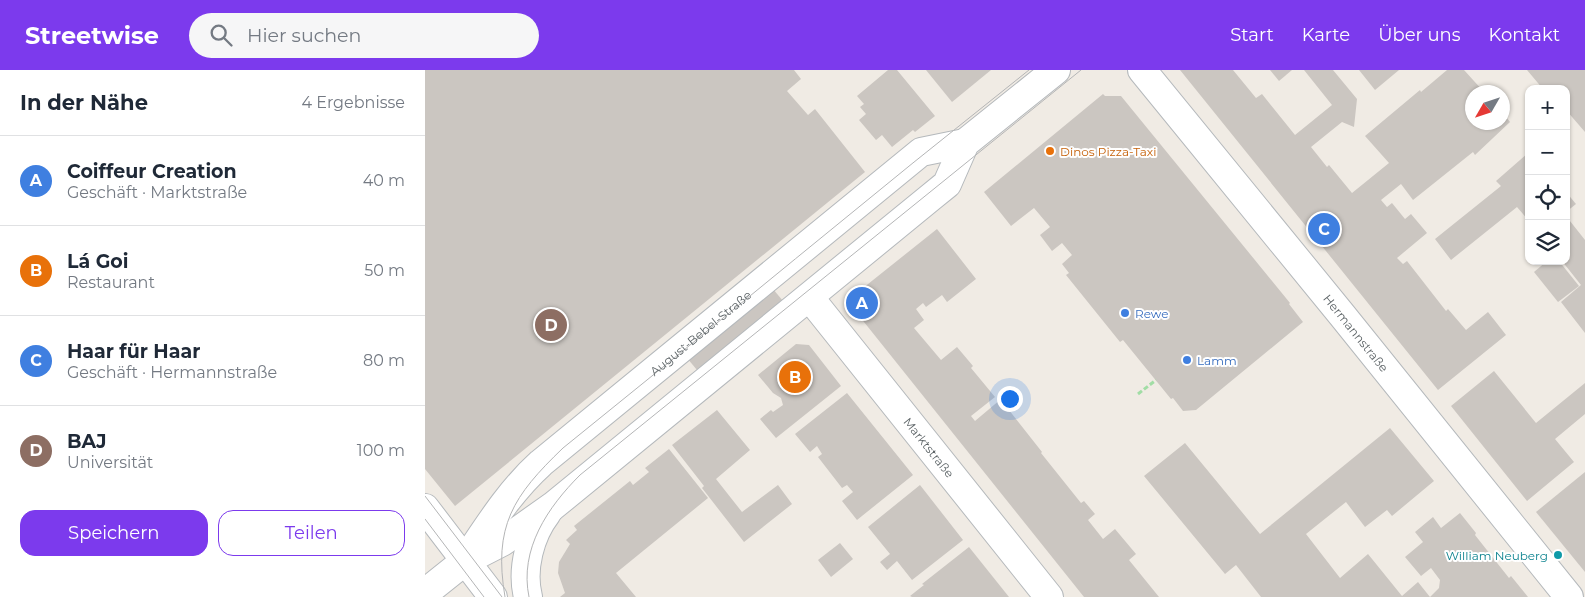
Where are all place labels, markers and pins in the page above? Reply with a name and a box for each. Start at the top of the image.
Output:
place label: Dinos Pizza-Taxi [1060,144,1156,159]
marker: Dinos Pizza-Taxi [1044,145,1056,157]
pin: C [1308,210,1340,248]
pin: A [846,284,878,322]
pin: D [535,306,567,344]
place label: Rewe [1135,306,1168,321]
marker: Rewe [1119,307,1131,319]
place label: Lamm [1197,353,1237,368]
marker: Lamm [1181,354,1193,366]
pin: B [779,358,811,396]
place label: William Neuberg [1446,548,1548,563]
marker: William Neuberg [1552,549,1564,561]

